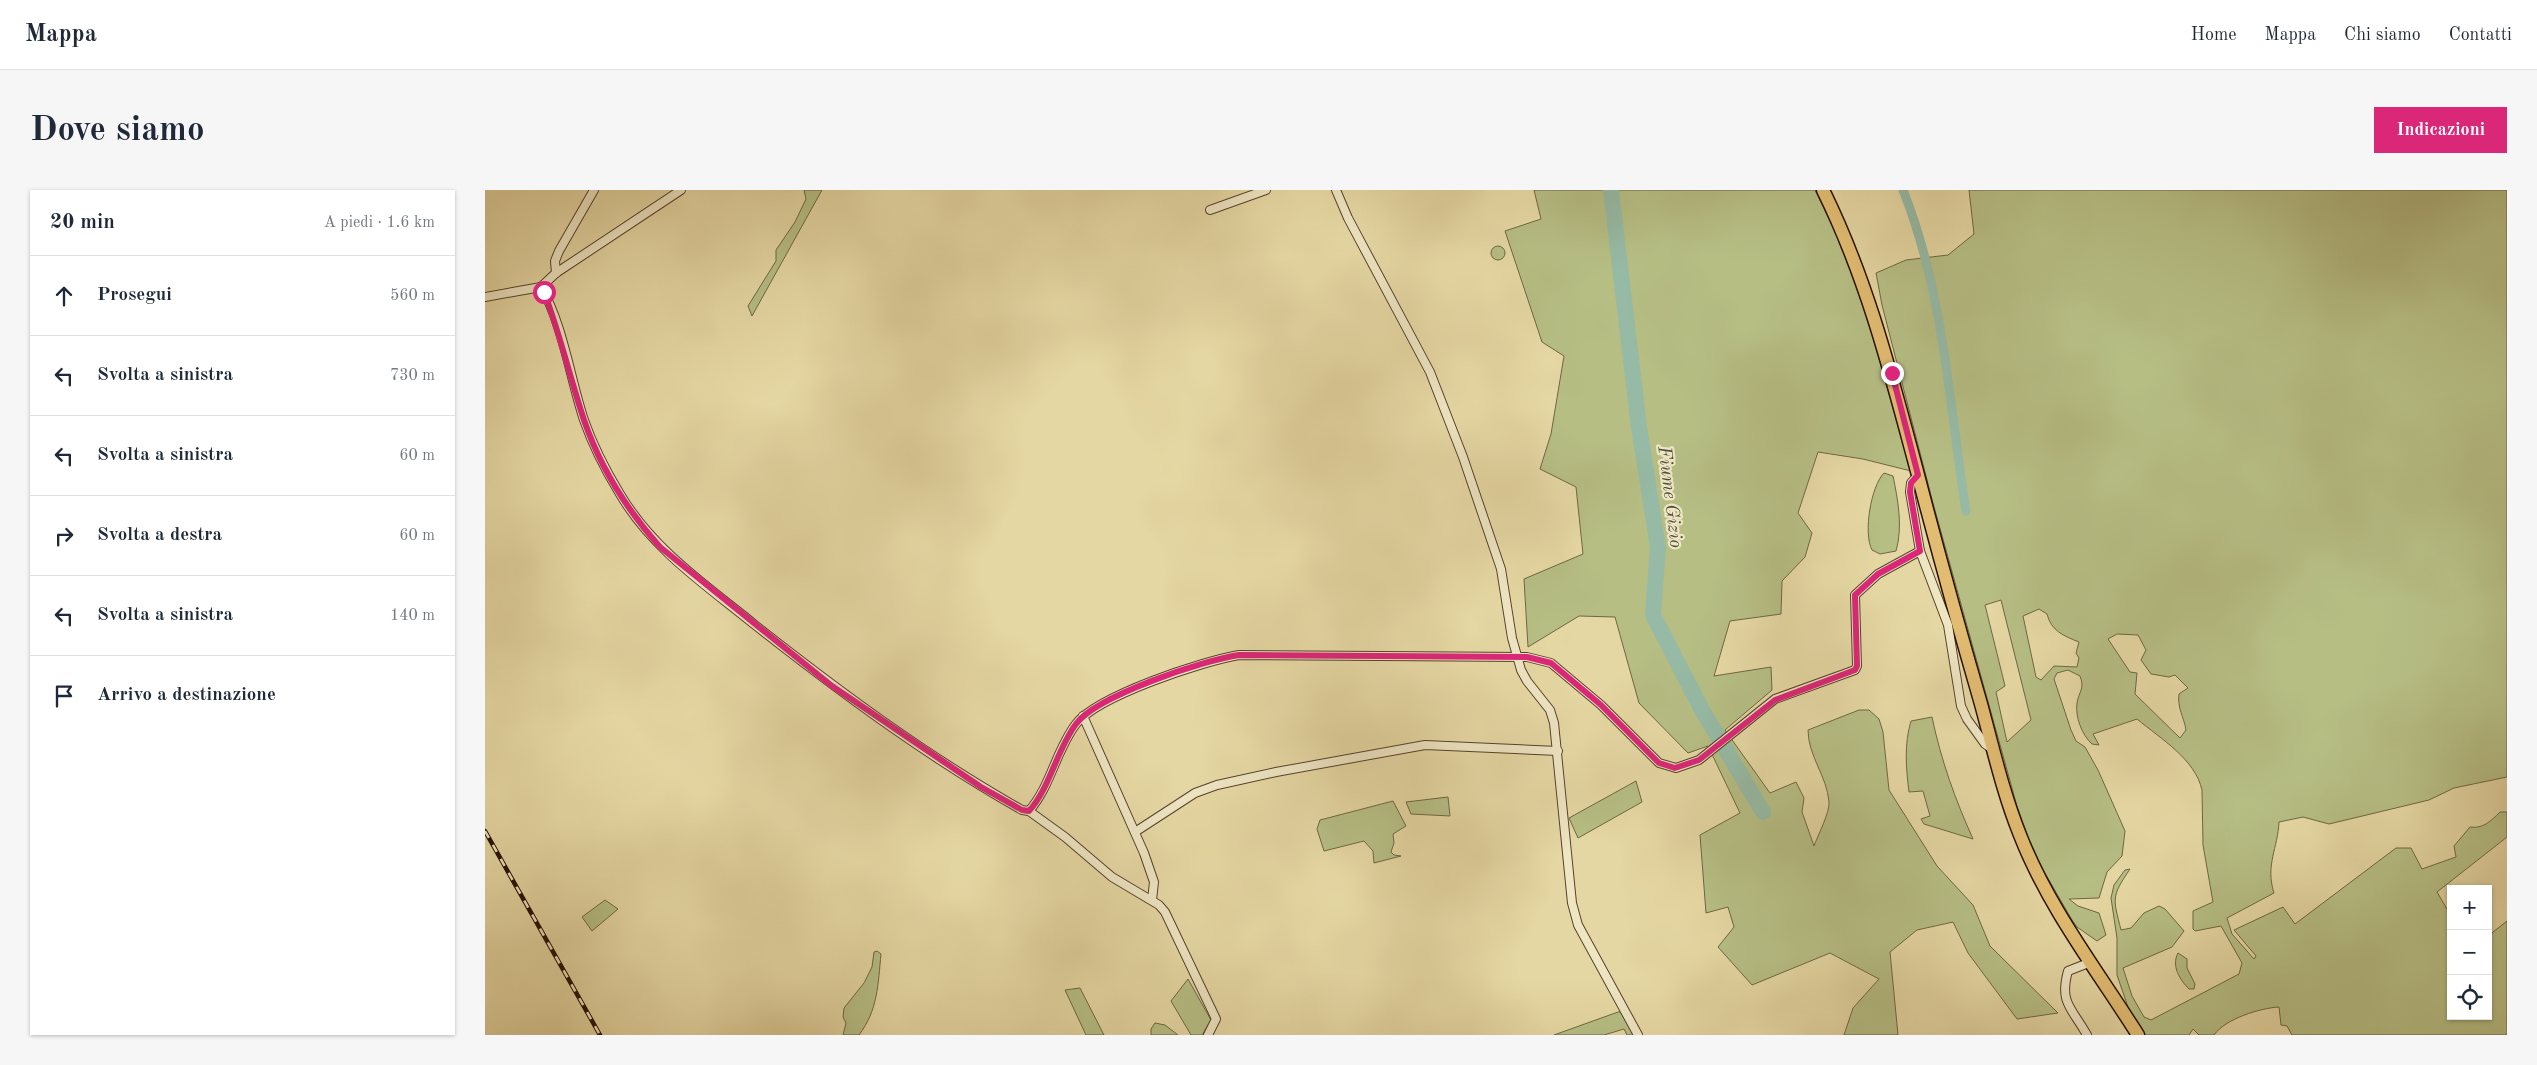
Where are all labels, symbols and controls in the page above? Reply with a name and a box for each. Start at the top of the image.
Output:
text: Mappa [25,23,97,47]
text: Home [2191,26,2237,44]
text: Mappa [2265,26,2316,44]
text: Chi siamo [2344,26,2421,44]
text: Contatti [2449,26,2512,44]
button: Indicazioni [2374,107,2507,153]
text: Dove siamo [30,113,205,148]
text: 20 min [50,212,115,233]
text: A piedi · 1.6 km [324,215,435,231]
route start [533,281,556,304]
icon: ahead [50,282,78,310]
text: Prosegui [97,286,172,305]
text: 560 m [390,288,435,304]
icon: left [50,362,78,390]
route end [1881,362,1904,385]
text: Svolta a sinistra [97,366,233,385]
text: 730 m [390,368,435,384]
icon: left [50,442,78,470]
water label: Fiume Gizio [1653,444,1685,549]
text: Svolta a sinistra [97,446,233,465]
text: 60 m [399,448,435,464]
icon: right [50,522,78,550]
text: Svolta a destra [97,526,222,545]
text: 60 m [399,528,435,544]
icon: left [50,602,78,630]
text: Svolta a sinistra [97,606,233,625]
text: 140 m [390,608,435,624]
icon: arrive [50,682,78,710]
text: Arrivo a destinazione [97,686,276,705]
map controls [2447,885,2492,1020]
button: + [2447,885,2492,930]
button: − [2447,930,2492,975]
button: locate [2447,975,2492,1020]

